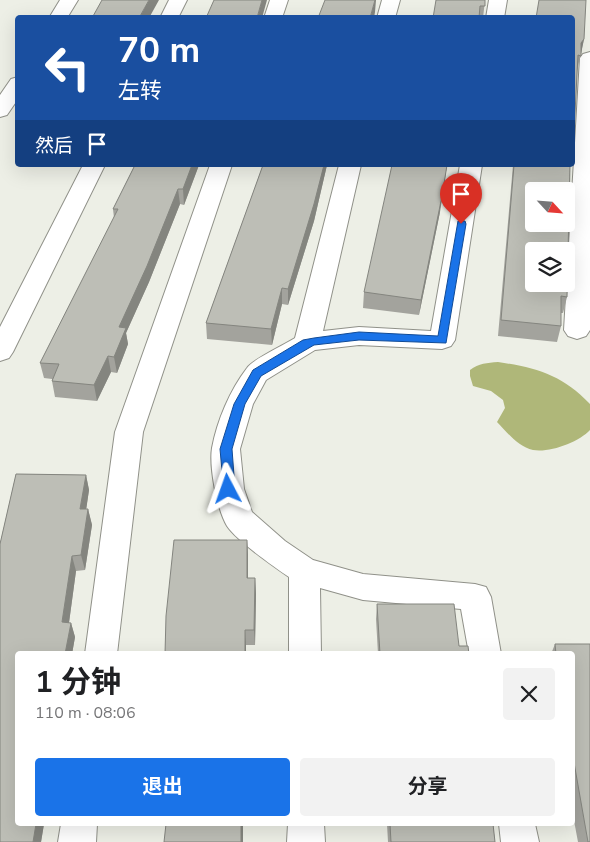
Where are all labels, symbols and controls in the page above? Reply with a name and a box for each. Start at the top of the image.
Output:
text: 70 m [118,27,200,74]
icon: left [35,35,100,100]
text: 左转 [118,76,162,106]
icon: arrive [83,130,111,158]
text: 然后 [35,133,73,159]
pin [440,173,482,224]
icon: arrive [447,180,475,208]
north arrow [525,182,575,232]
map controls [525,182,575,292]
button: layers [525,242,575,292]
position arrow [201,462,253,514]
text: 1 分钟 [35,662,121,703]
button: close [503,668,555,720]
text: 110 m · 08:06 [35,702,136,724]
button: 退出 [35,758,290,816]
button: 分享 [300,758,555,816]

